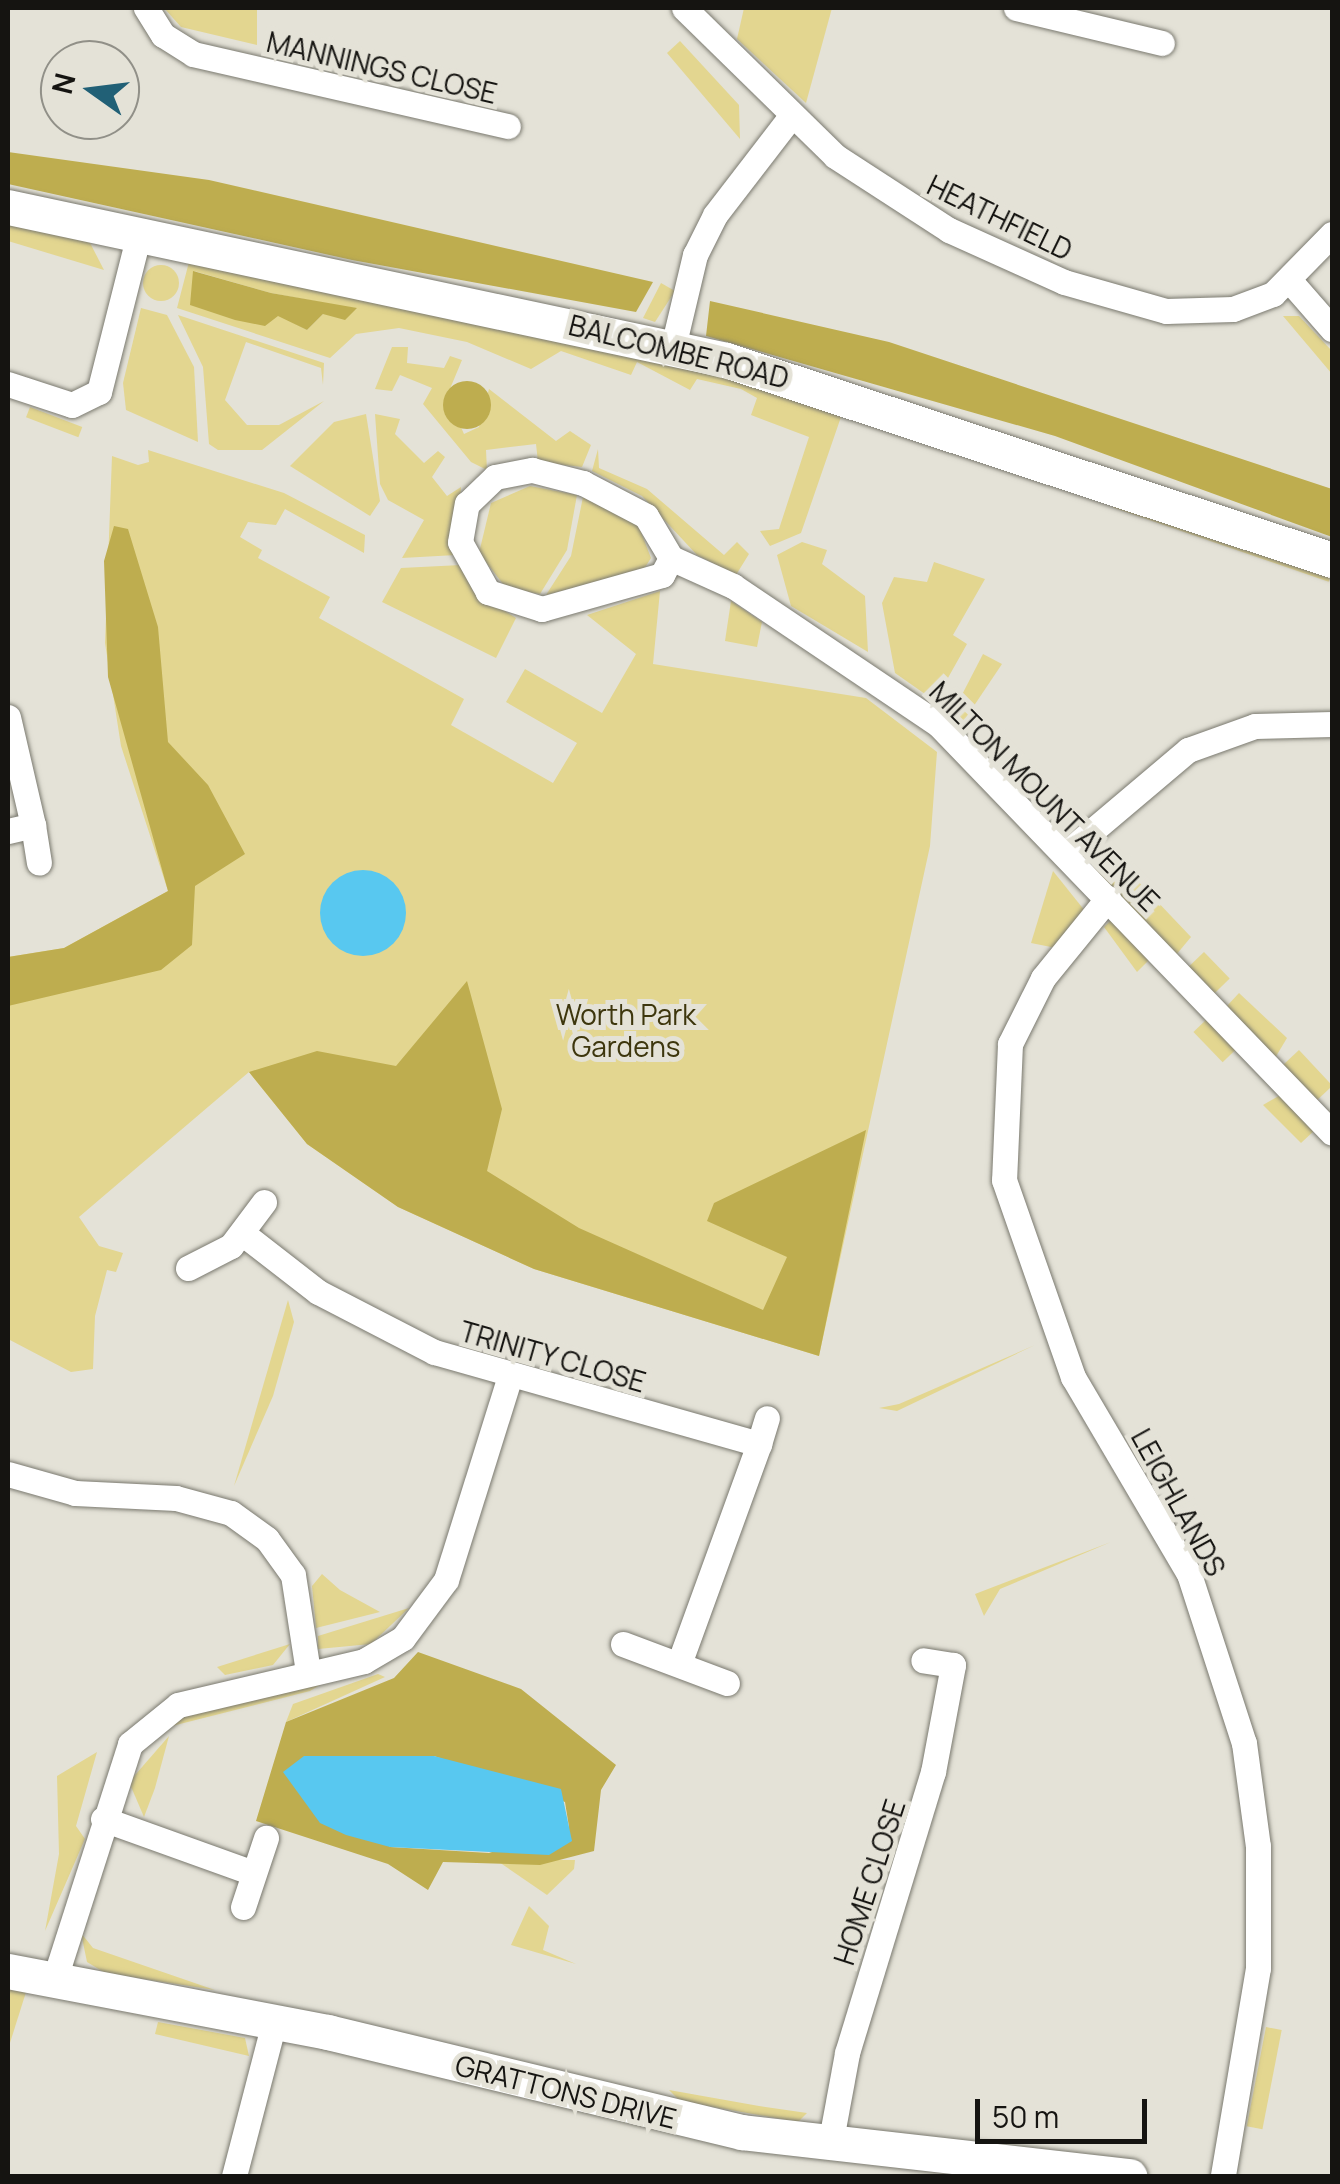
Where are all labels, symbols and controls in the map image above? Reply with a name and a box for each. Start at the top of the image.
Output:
street label: MANNINGS CLOSE [264,24,500,110]
north arrow [40,40,140,140]
text: N [42,69,84,98]
street label: HEATHFIELD [922,168,1078,266]
street label: BALCOMBE ROAD [565,307,793,395]
street label: MILTON MOUNT AVENUE [923,674,1167,918]
park label: Worth Park Gardens [556,997,696,1063]
street label: TRINITY CLOSE [456,1313,650,1399]
street label: LEIGHLANDS [1125,1423,1233,1581]
street label: HOME CLOSE [826,1795,912,1969]
street label: GRATTONS DRIVE [452,2047,680,2135]
scale bar [980,2079,1152,2141]
text: 50 m [992,2096,1059,2137]

